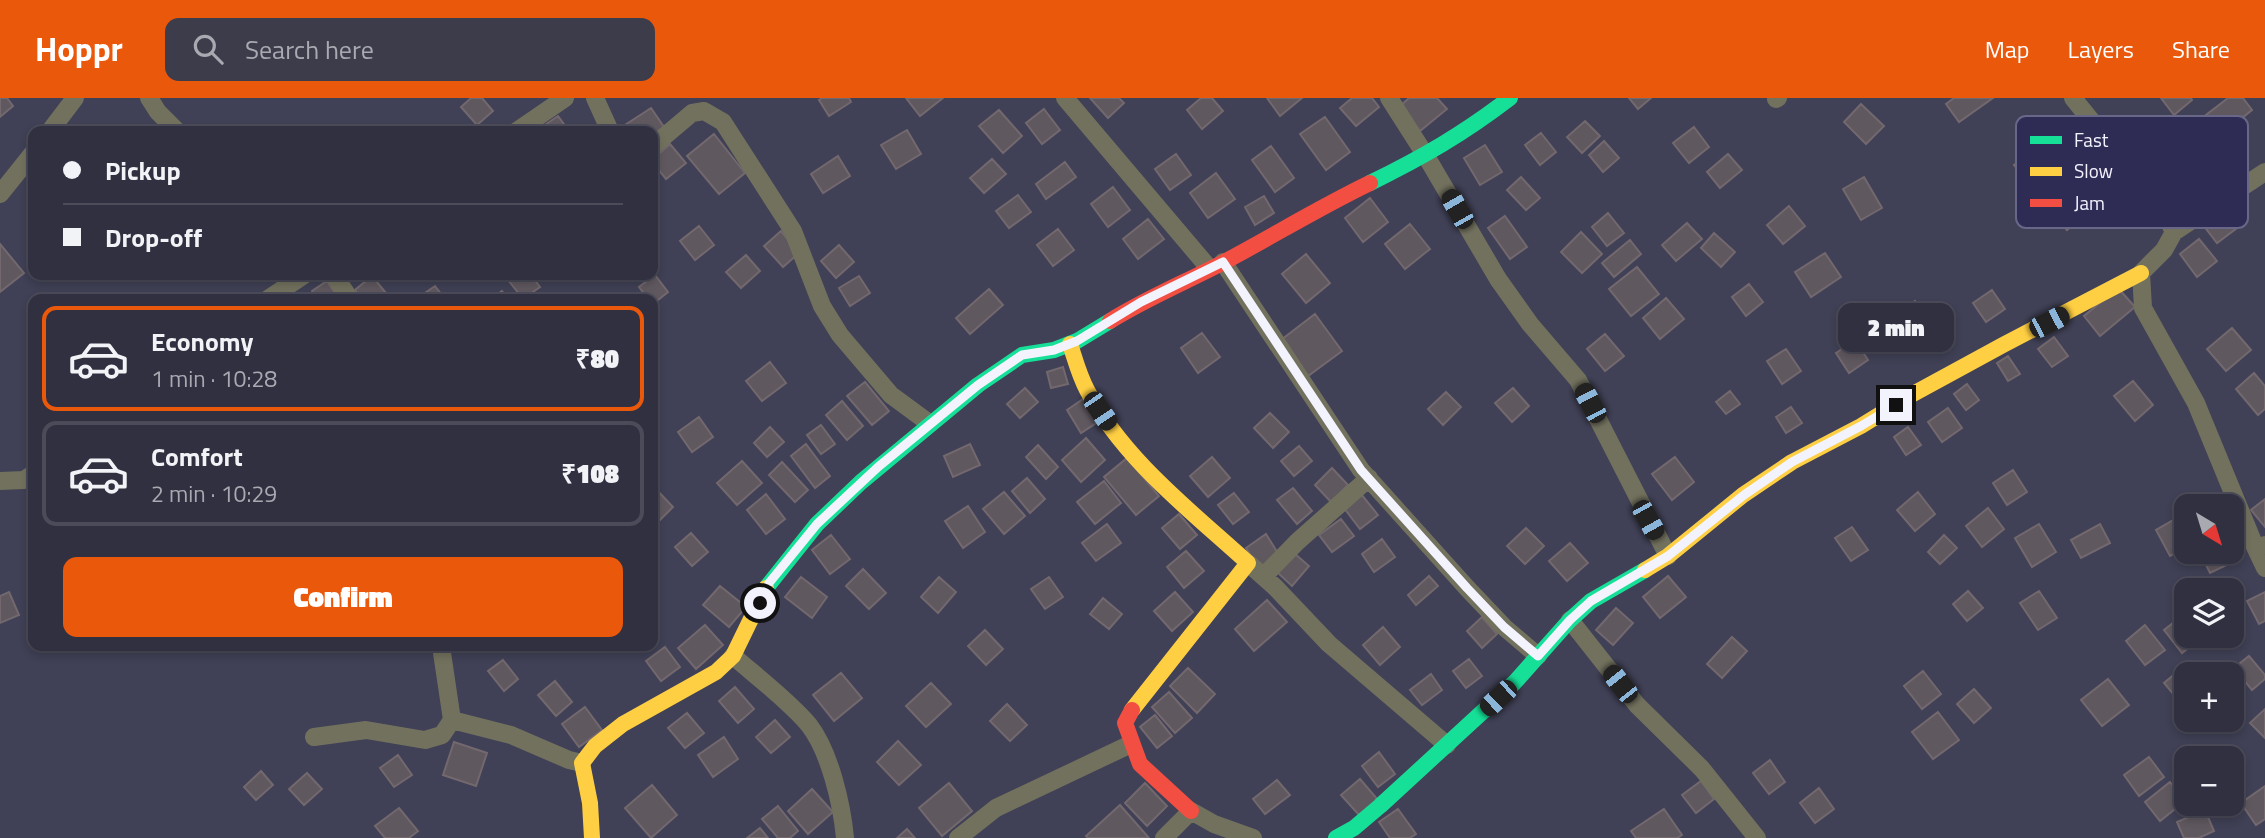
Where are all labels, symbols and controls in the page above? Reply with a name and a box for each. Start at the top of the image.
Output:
search box [165,18,655,81]
text: Hoppr [35,24,123,74]
icon: search [189,30,227,68]
text: Search here [245,30,374,69]
text: Map [1985,31,2030,67]
text: Layers [2068,31,2134,67]
text: Share [2172,31,2230,67]
legend [2016,116,2248,228]
text: Fast [2074,125,2109,154]
text: Pickup [105,151,181,190]
text: Slow [2074,156,2113,185]
car [1438,186,1477,232]
text: Jam [2074,188,2105,217]
text: Drop-off [105,218,202,257]
callout: 2 min [1838,303,1954,352]
car [2026,303,2073,341]
text: 2 min [1867,310,1925,345]
text: Economy [151,322,253,361]
icon: car [67,327,130,390]
text: ₹80 [576,339,619,378]
text: 1 min · 10:28 [151,361,277,396]
car [1571,380,1610,426]
car [1080,388,1121,434]
route end [1880,389,1912,421]
text: Comfort [151,437,243,476]
icon: car [67,442,130,505]
text: ₹108 [561,454,619,493]
text: 2 min · 10:29 [151,476,277,511]
north arrow [2174,494,2244,564]
map controls [2174,494,2244,816]
car [1629,497,1668,543]
button: Confirm [63,557,623,637]
button: layers [2174,578,2244,648]
route start [744,587,776,619]
car [1599,661,1642,707]
button: + [2174,662,2244,732]
car [1476,676,1521,720]
button: − [2174,746,2244,816]

